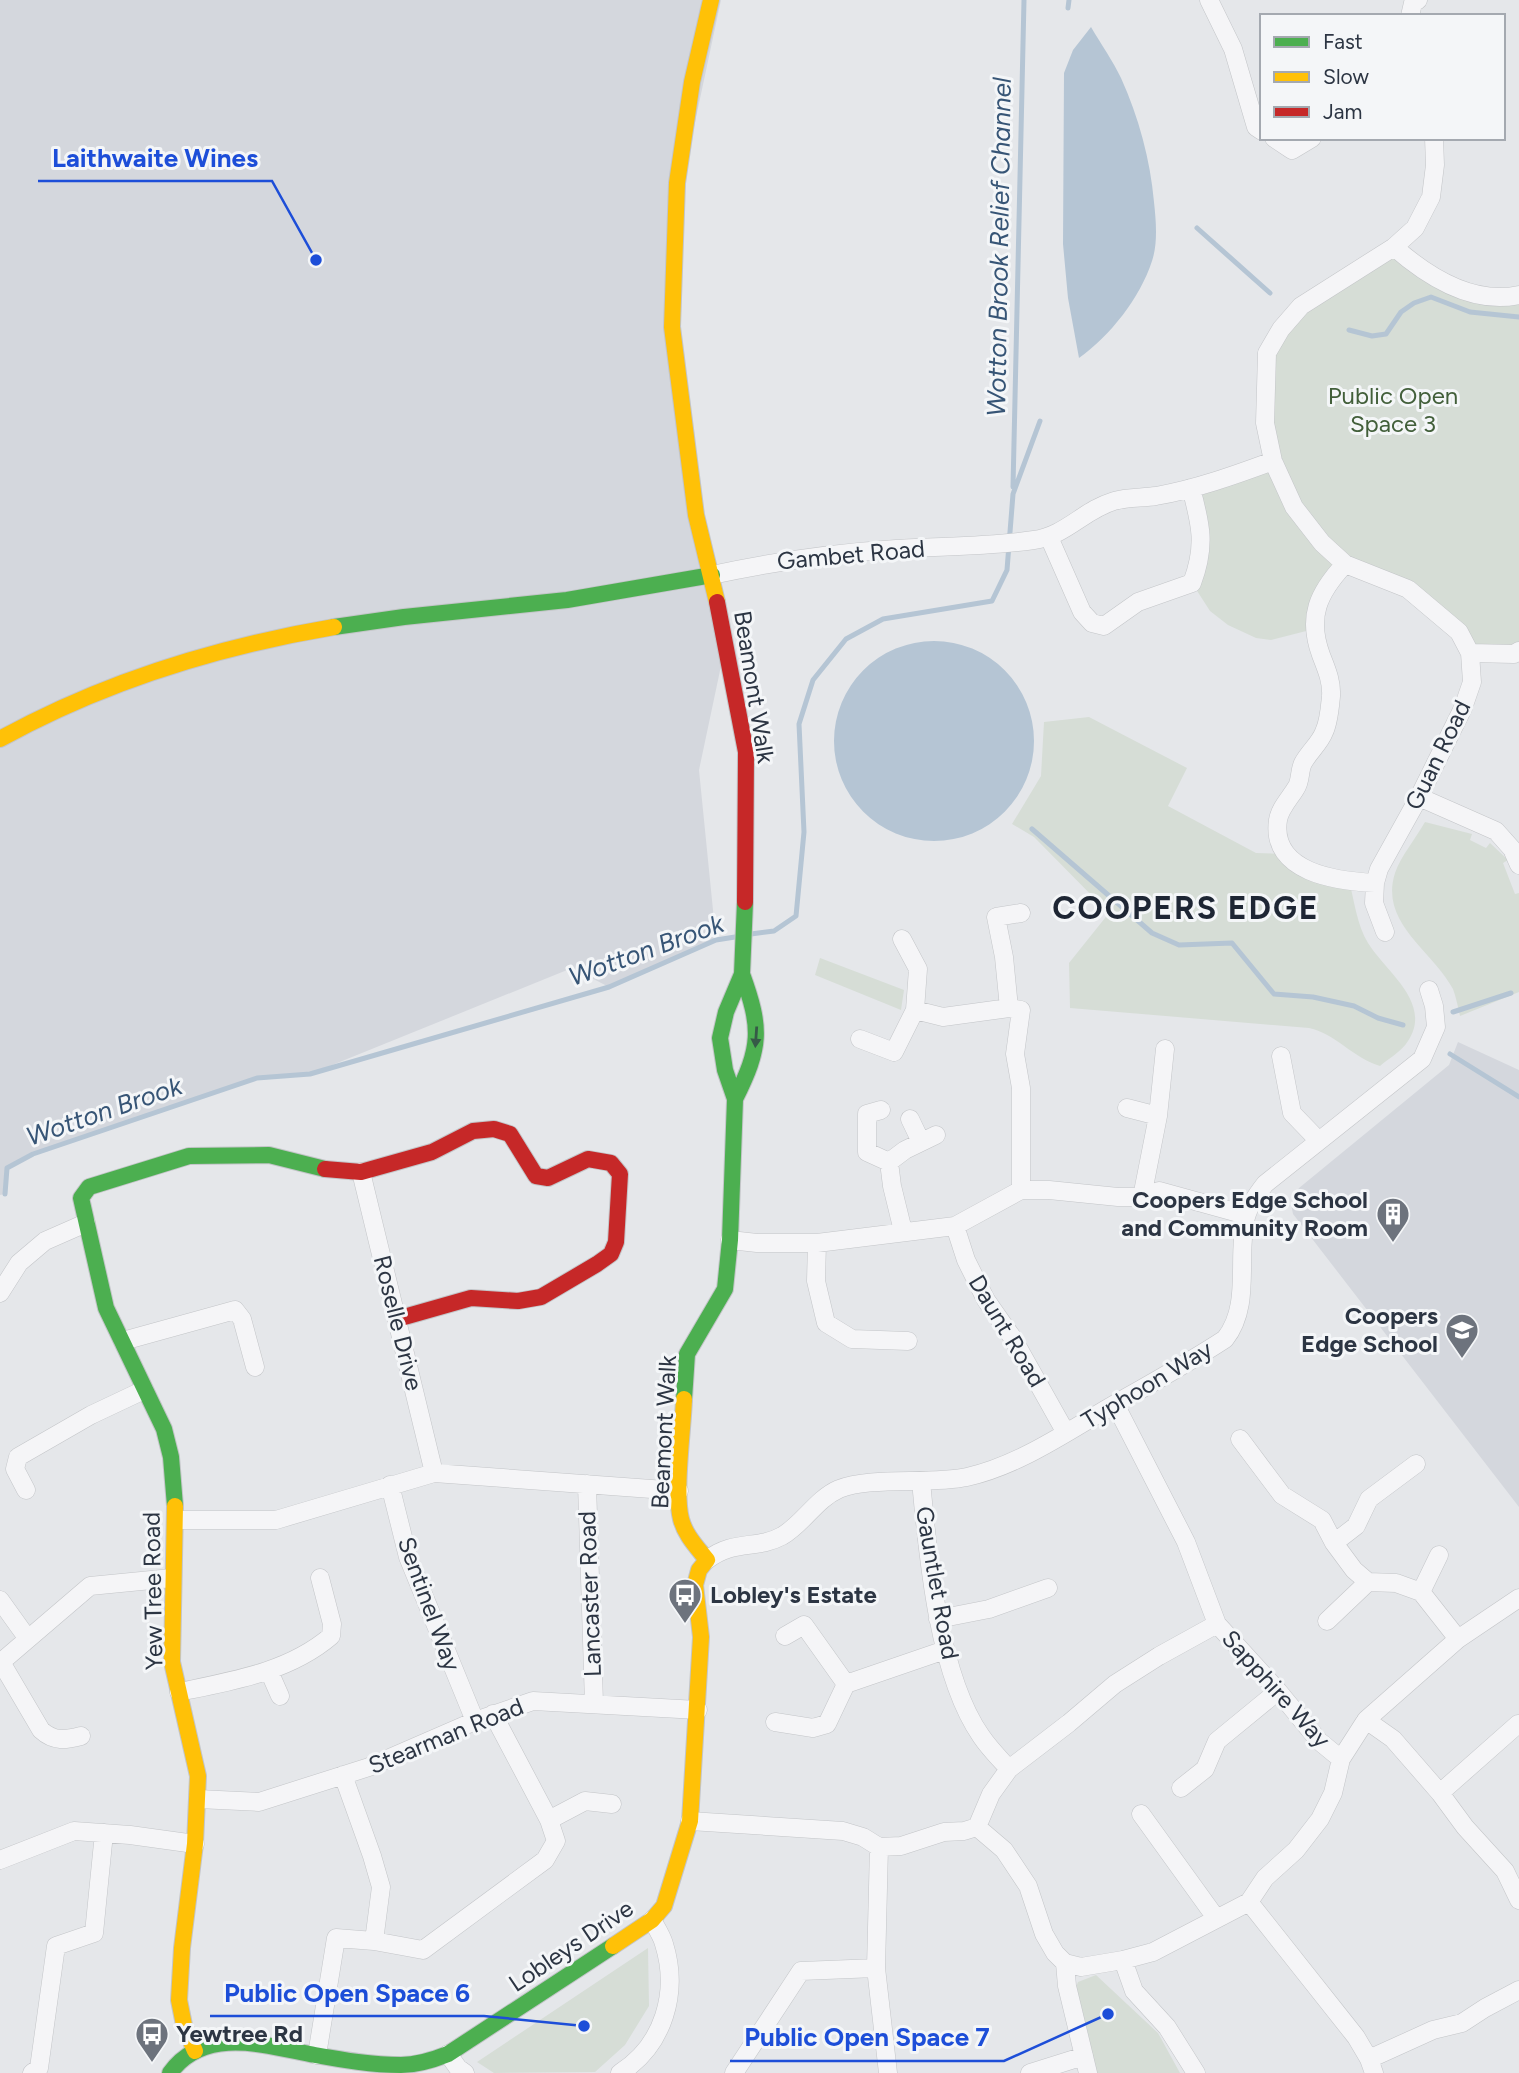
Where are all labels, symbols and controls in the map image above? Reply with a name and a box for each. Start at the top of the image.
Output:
legend [1260,14,1505,140]
text: Fast [1323,29,1363,54]
text: Slow [1323,64,1369,89]
water label: Wotton Brook Relief Channel [980,77,1018,417]
text: Jam [1323,99,1362,124]
callout: Laithwaite Wines [38,134,272,181]
text: Laithwaite Wines [52,142,258,174]
park label: Public Open Space 3 [1328,381,1458,438]
street label: Gambet Road [776,534,926,575]
street label: Beamont Walk [728,609,781,766]
street label: Guan Road [1399,695,1477,814]
district label: COOPERS EDGE [1052,889,1320,927]
water label: Wotton Brook [564,907,729,993]
one-way arrow [750,1026,761,1048]
water label: Wotton Brook [22,1069,187,1153]
place label: Coopers Edge School and Community Room [1121,1185,1368,1242]
building icon: Coopers Edge School and Community Room [1374,1195,1412,1244]
street label: Roselle Drive [368,1252,429,1393]
street label: Daunt Road [963,1269,1052,1392]
place label: Coopers Edge School [1301,1301,1438,1358]
school or university icon: Coopers Edge School [1443,1311,1481,1360]
street label: Typhoon Way [1076,1334,1218,1435]
street label: Beamont Walk [645,1354,682,1510]
street label: Gauntlet Road [910,1504,965,1662]
street label: Lancaster Road [572,1511,607,1677]
street label: Yew Tree Road [137,1512,168,1670]
street label: Sentinel Way [392,1533,467,1675]
bus stop icon: Lobley's Estate [666,1576,704,1625]
place label: Lobley's Estate [710,1580,877,1609]
street label: Sapphire Way [1216,1624,1337,1754]
street label: Stearman Road [364,1691,527,1780]
street label: Lobleys Drive [503,1893,638,1998]
callout: Public Open Space 6 [210,1969,484,2016]
text: Public Open Space 6 [224,1977,470,2009]
callout: Public Open Space 7 [730,2014,1004,2061]
bus stop icon: Yewtree Rd [133,2015,171,2064]
place label: Yewtree Rd [176,2019,303,2048]
text: Public Open Space 7 [744,2021,990,2053]

